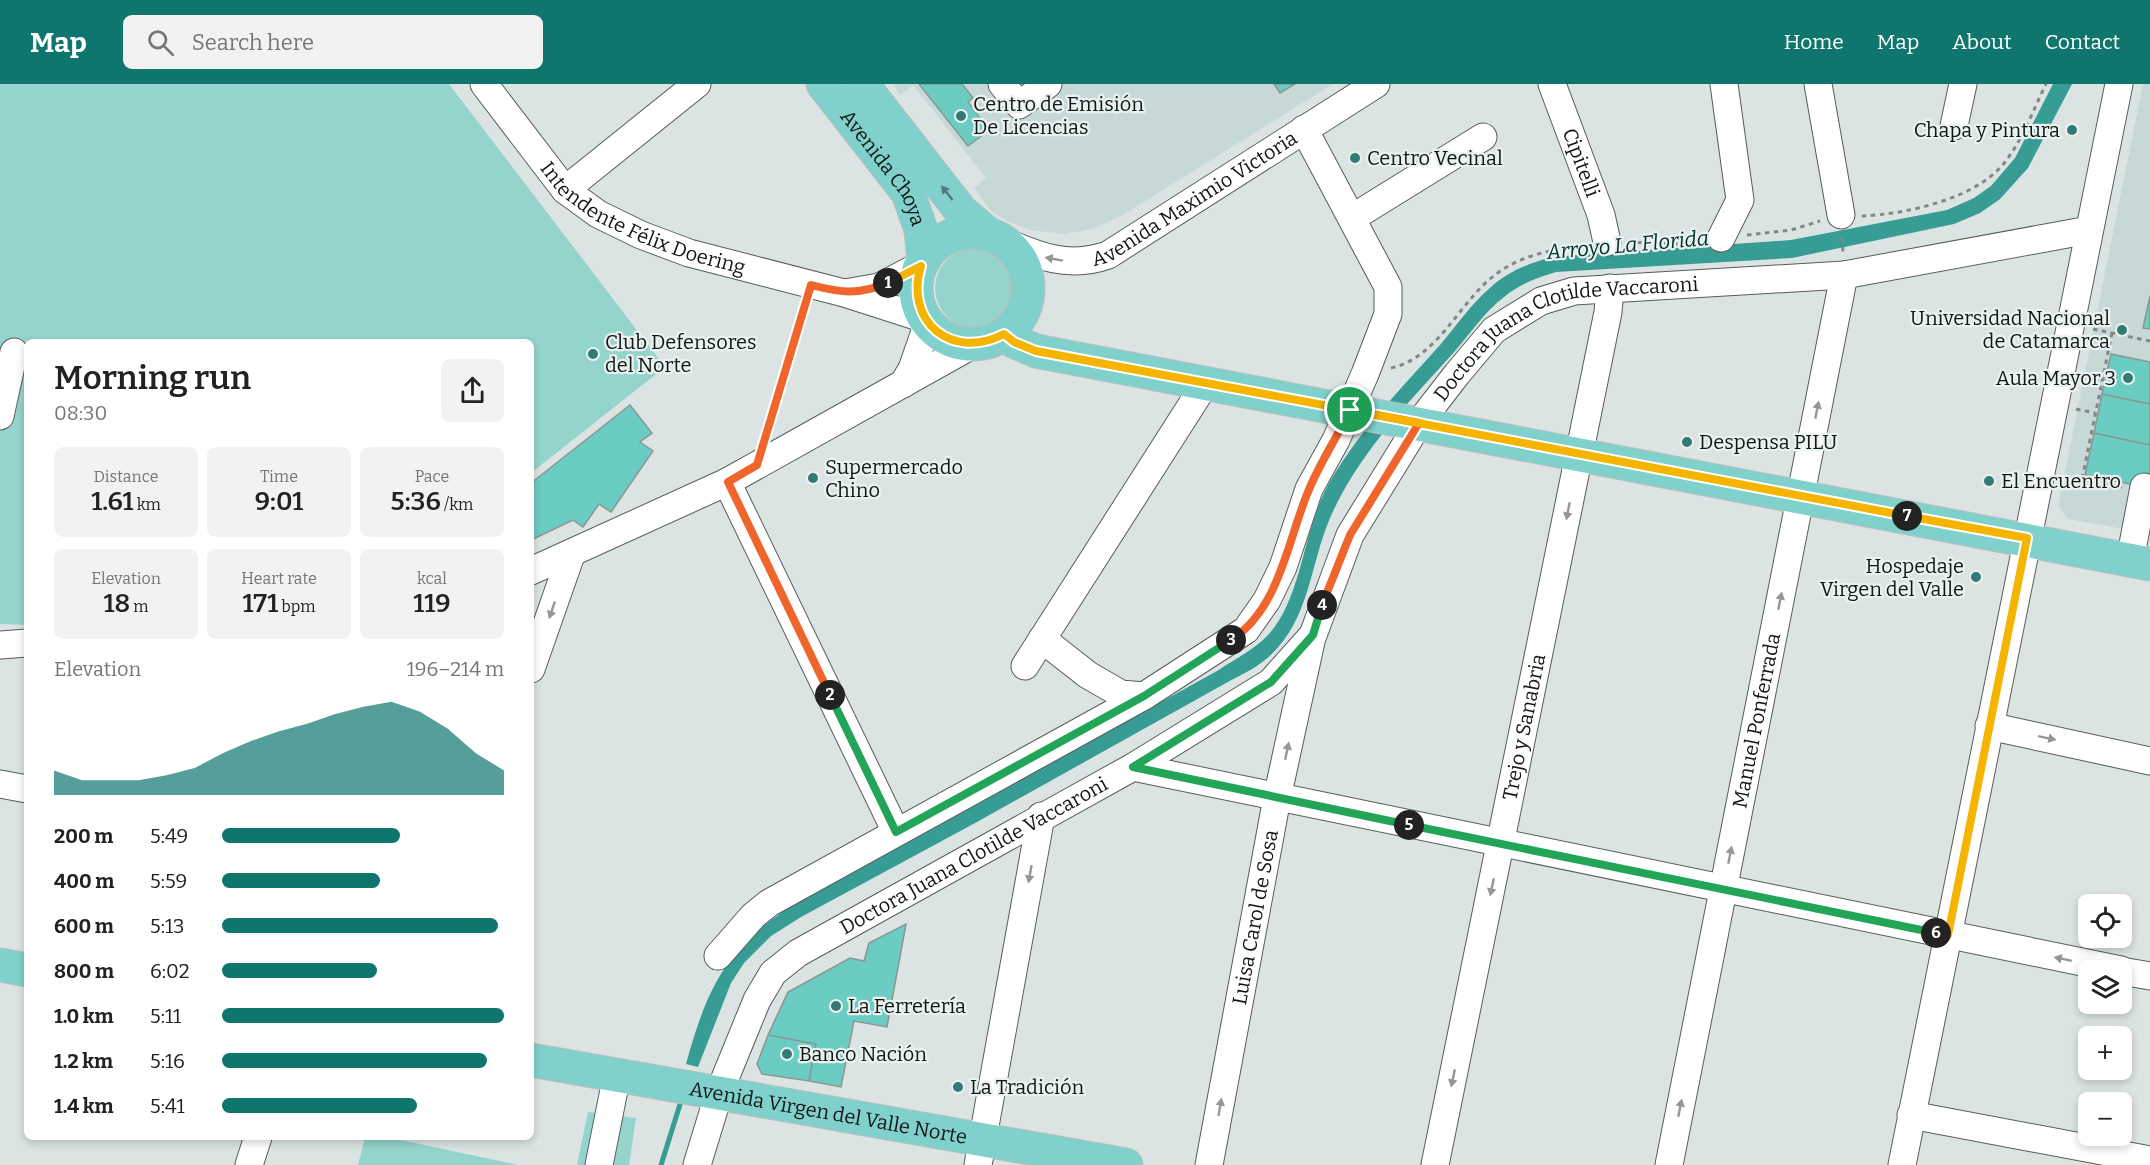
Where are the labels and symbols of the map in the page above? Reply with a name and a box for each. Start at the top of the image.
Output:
place label: Centro de Emisión De Licencias [973,92,1144,139]
street label: Avenida Choya [836,105,931,229]
marker: Centro de Emisión De Licencias [954,109,968,123]
place label: Chapa y Pintura [1914,118,2060,142]
marker: Chapa y Pintura [2065,123,2079,137]
street label: Cipitelli [1558,125,1605,200]
street label: Avenida Maximio Victoria [1089,126,1301,271]
place label: Centro Vecinal [1367,146,1503,170]
marker: Centro Vecinal [1348,151,1362,165]
street label: Intendente Félix Doering [536,157,748,279]
one-way arrow [940,185,953,201]
water label: Arroyo La Florida [1545,225,1710,265]
one-way arrow [1044,254,1063,263]
pin: 1 [873,268,903,298]
street label: Doctora Juana Clotilde Vaccaroni [1429,272,1699,406]
place label: Universidad Nacional de Catamarca [1910,306,2110,353]
marker: Universidad Nacional de Catamarca [2115,323,2129,337]
place label: Club Defensores del Norte [605,330,757,377]
marker: Club Defensores del Norte [586,347,600,361]
place label: Aula Mayor 3 [1996,366,2116,390]
marker: Aula Mayor 3 [2121,371,2135,385]
pin [1324,384,1375,435]
one-way arrow [1813,400,1822,419]
place label: Despensa PILU [1699,430,1837,454]
marker: Despensa PILU [1680,435,1694,449]
place label: Supermercado Chino [825,455,963,502]
place label: El Encuentro [2001,469,2121,493]
marker: Supermercado Chino [806,471,820,485]
marker: El Encuentro [1982,474,1996,488]
one-way arrow [1563,501,1573,520]
pin: 7 [1892,501,1922,531]
place label: Hospedaje Virgen del Valle [1820,554,1964,601]
marker: Hospedaje Virgen del Valle [1969,570,1983,584]
pin: 4 [1307,590,1337,620]
one-way arrow [1776,592,1785,611]
one-way arrow [546,601,556,619]
pin: 3 [1216,625,1246,655]
street label: Manuel Ponferrada [1727,631,1785,810]
street label: Trejo y Sanabria [1497,652,1550,802]
pin: 2 [815,680,845,710]
one-way arrow [2037,734,2056,744]
one-way arrow [1283,742,1293,760]
street label: Doctora Juana Clotilde Vaccaroni [836,772,1112,939]
pin: 5 [1394,810,1424,840]
street label: Luisa Carol de Sosa [1227,828,1283,1007]
one-way arrow [1726,845,1735,864]
one-way arrow [1025,864,1034,883]
one-way arrow [1487,878,1496,897]
pin: 6 [1921,918,1951,948]
one-way arrow [2054,954,2073,963]
place label: La Ferretería [848,994,966,1018]
marker: La Ferretería [829,999,843,1013]
place label: Banco Nación [799,1042,927,1066]
marker: Banco Nación [780,1047,794,1061]
one-way arrow [1448,1069,1457,1088]
place label: La Tradición [970,1075,1084,1099]
street label: Avenida Virgen del Valle Norte [688,1076,969,1149]
marker: La Tradición [951,1080,965,1094]
one-way arrow [1216,1098,1225,1117]
one-way arrow [1676,1098,1685,1117]

